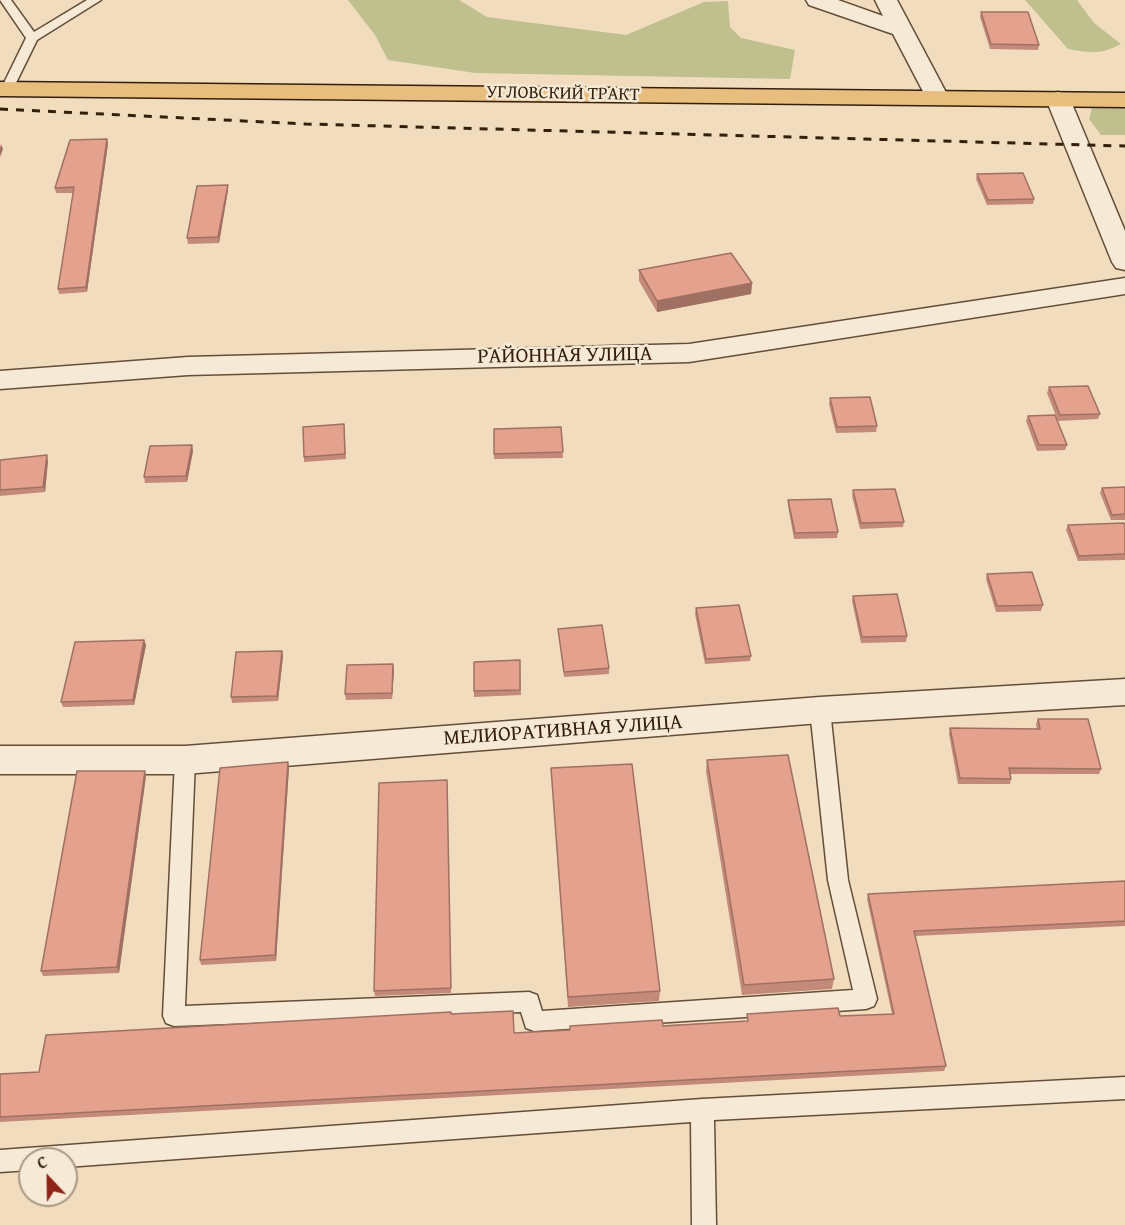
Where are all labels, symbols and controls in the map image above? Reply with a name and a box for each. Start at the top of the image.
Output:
street label: УГЛОВСКИЙ ТРАКТ [486,82,640,106]
street label: РАЙОННАЯ УЛИЦА [477,342,653,370]
street label: МЕЛИОРАТИВНАЯ УЛИЦА [443,710,683,752]
north arrow [18,1147,78,1207]
text: С [33,1149,51,1175]

